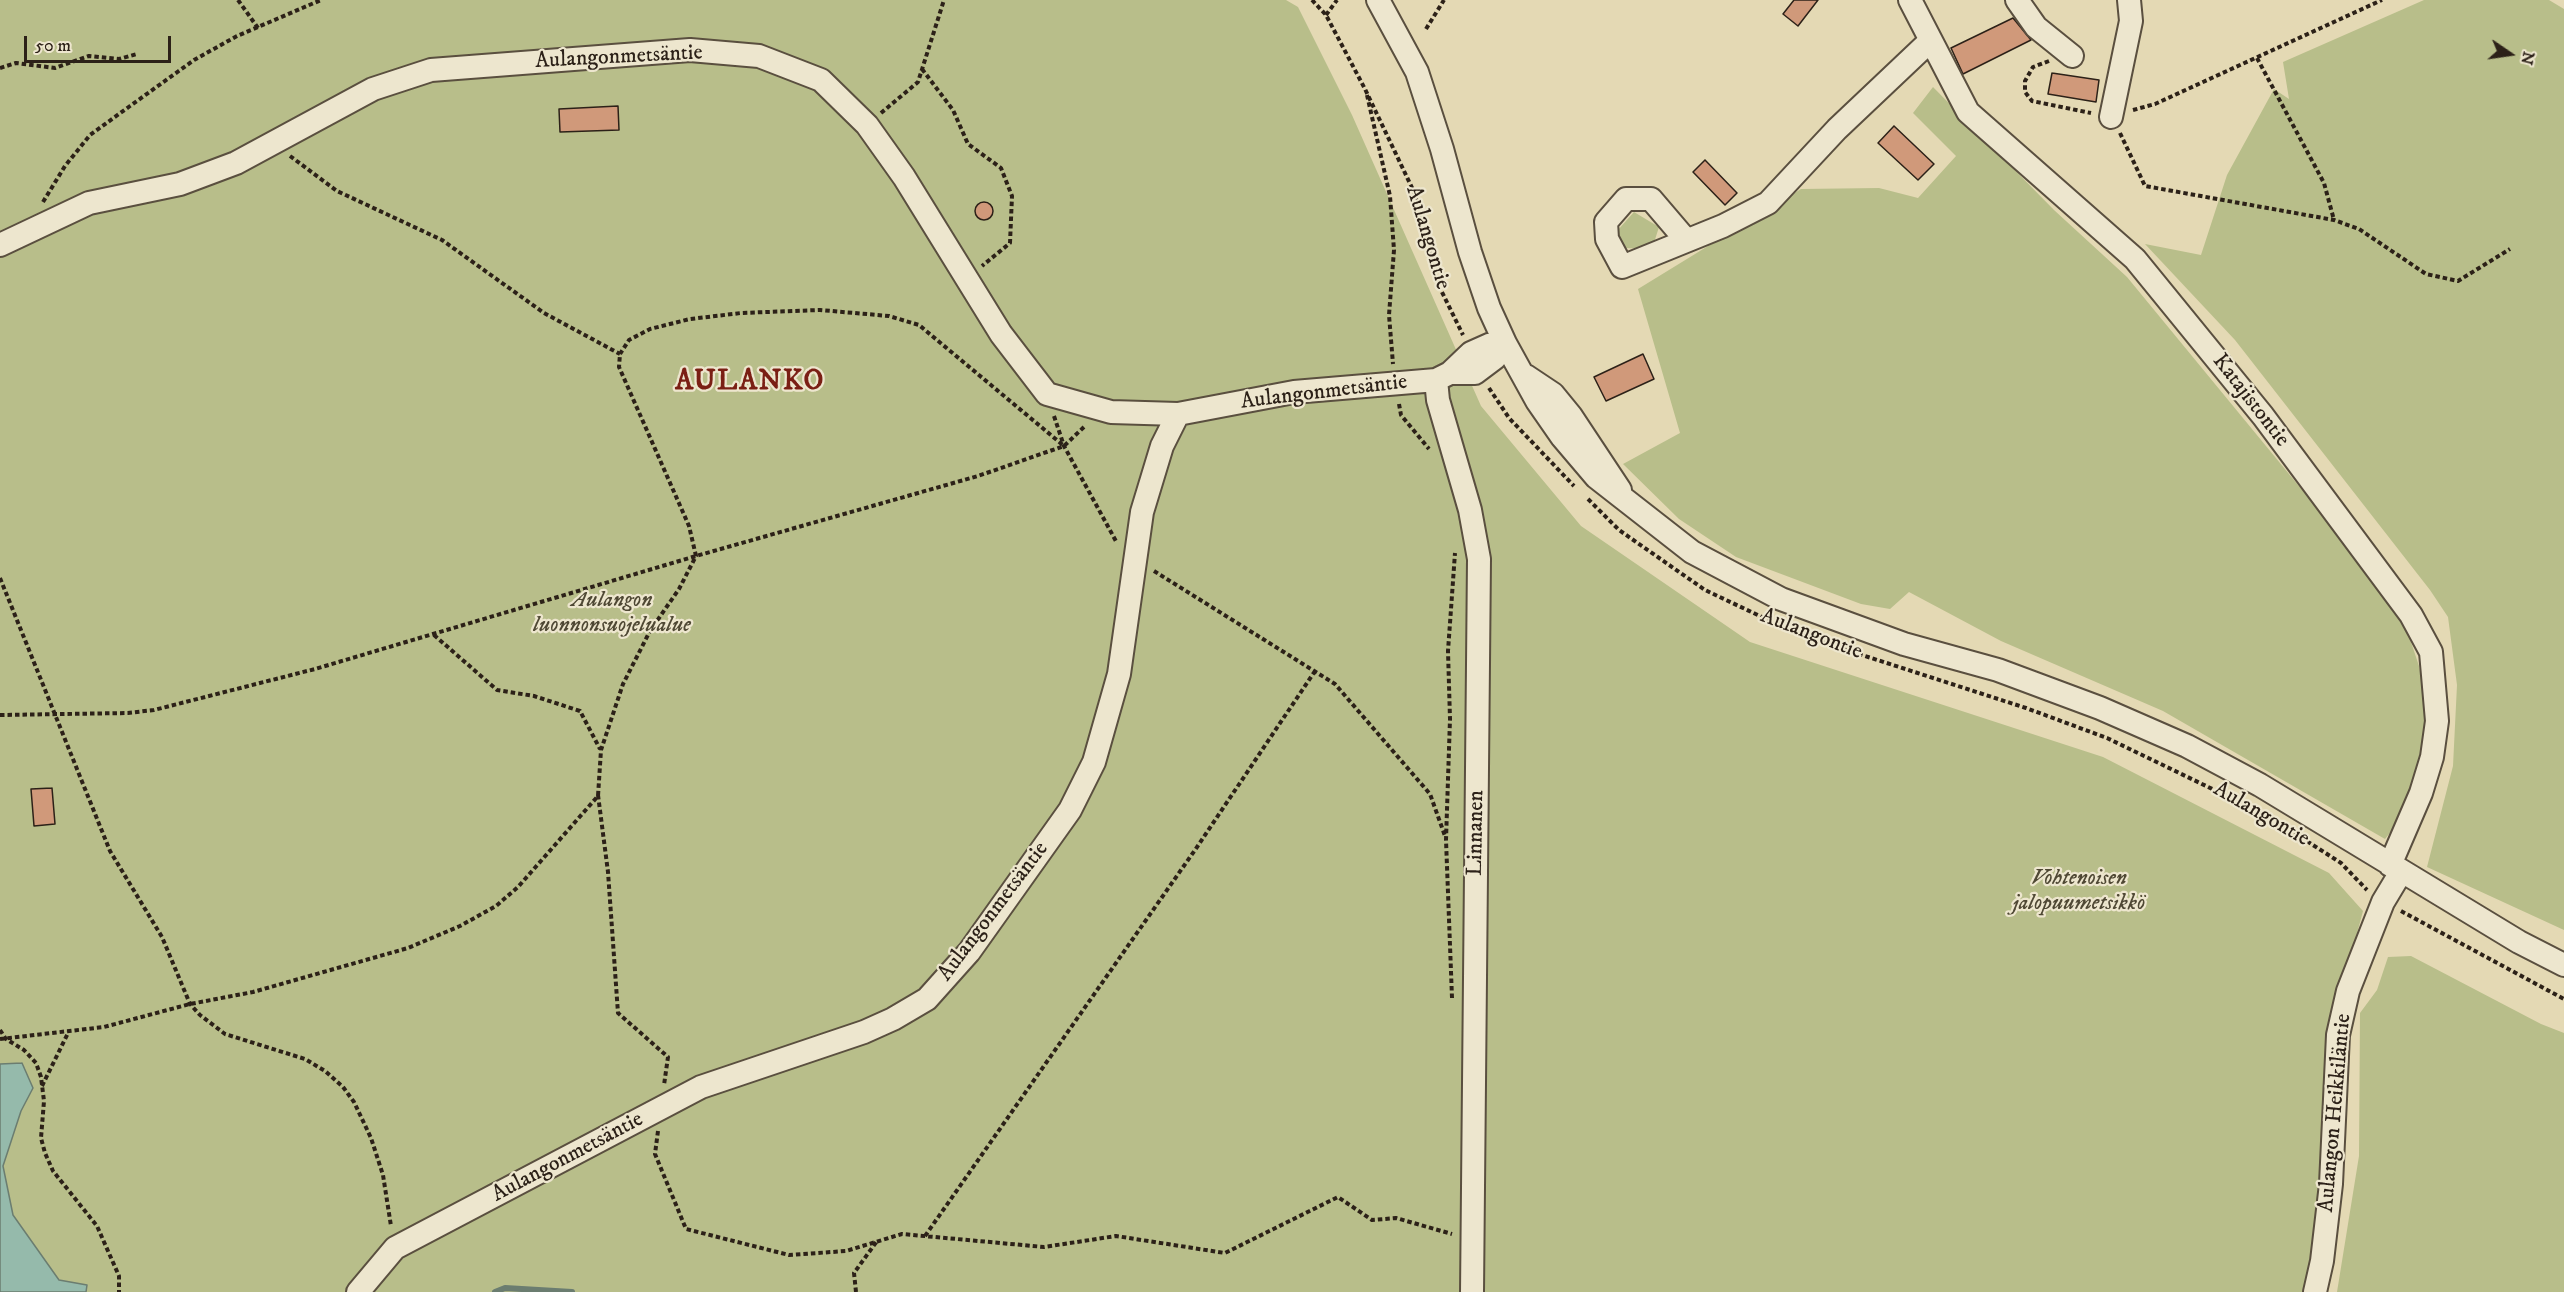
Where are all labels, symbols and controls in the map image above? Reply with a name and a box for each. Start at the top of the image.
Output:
scale bar [27,24,174,62]
north arrow [2480,24,2540,84]
text: 50 m [35,35,71,57]
street label: Aulangonmetsäntie [535,40,703,76]
text: N [2516,49,2539,67]
street label: Aulangontie [1399,183,1455,293]
street label: Katajistontie [2206,349,2294,453]
district label: AULANKO [675,366,825,400]
street label: Aulangonmetsäntie [1239,370,1409,416]
park label: Aulangon luonnonsuojelualue [533,588,691,640]
street label: Aulangontie [1756,604,1866,666]
street label: Aulangontie [2208,777,2314,853]
street label: Linnanen [1463,790,1491,876]
street label: Aulangonmetsäntie [933,837,1055,987]
park label: Vohtenoisen jalopuumetsikkö [2013,866,2145,918]
street label: Aulangon Heikkiläntie [2314,1013,2358,1213]
street label: Aulangonmetsäntie [488,1107,648,1209]

